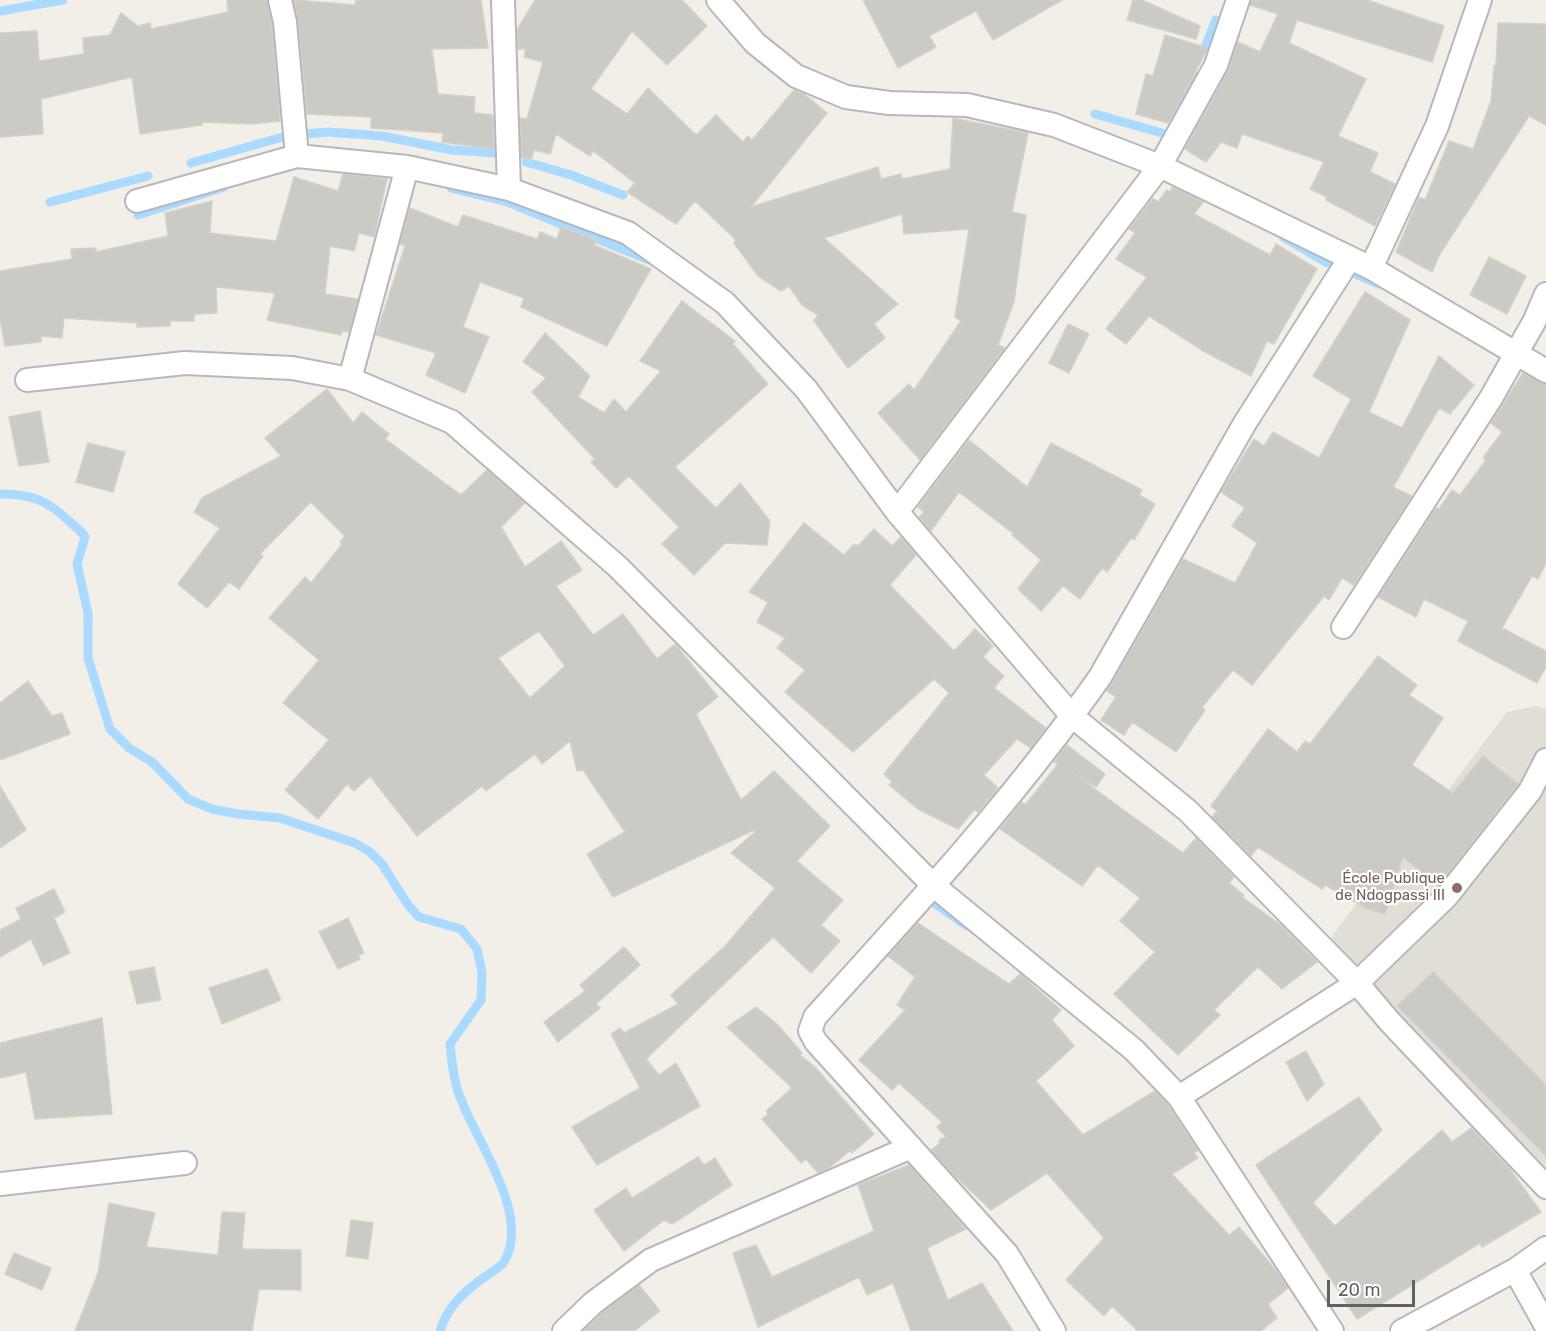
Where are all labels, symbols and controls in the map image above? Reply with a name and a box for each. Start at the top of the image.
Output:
place label: École Publique de Ndogpassi III [1335,870,1445,905]
marker: École Publique de Ndogpassi III [1450,881,1464,895]
scale bar [1330,1268,1418,1306]
text: 20 m [1338,1279,1380,1301]

